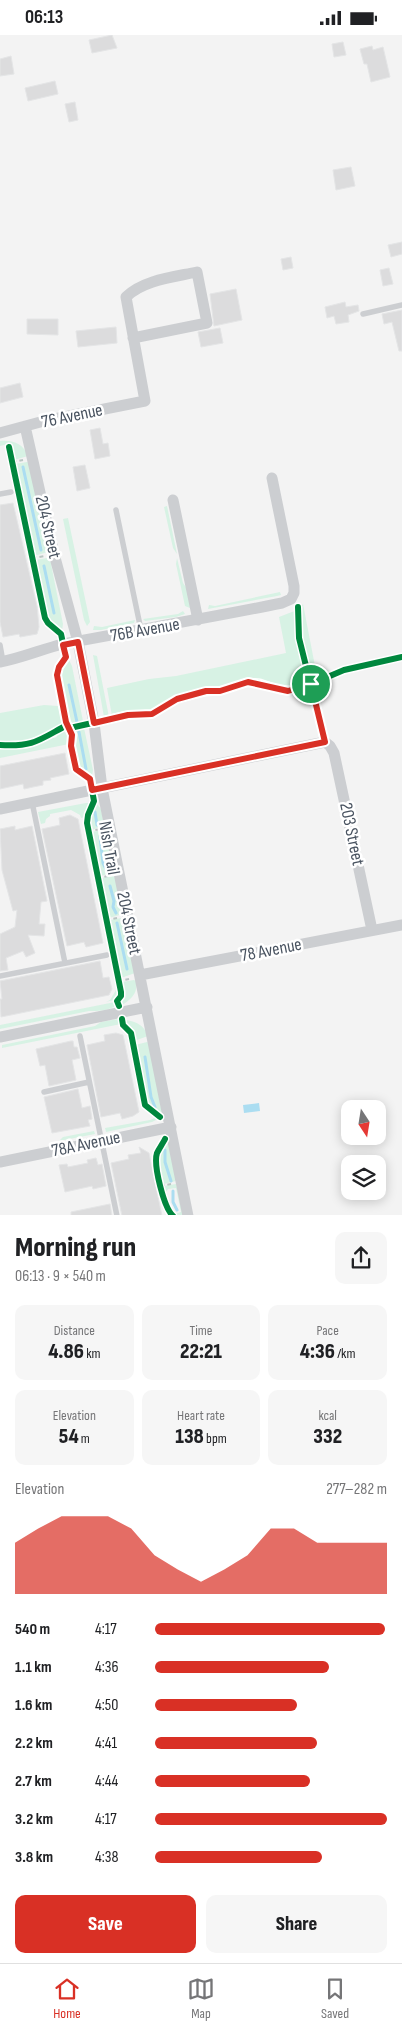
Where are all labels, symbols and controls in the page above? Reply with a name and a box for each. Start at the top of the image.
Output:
text: 06:13 [25,6,63,29]
street label: 76 Avenue [40,399,104,433]
street label: 204 Street [31,494,66,561]
street label: 76B Avenue [109,614,181,646]
pin [290,663,332,705]
icon: arrive [297,670,325,698]
street label: 203 Street [335,801,369,868]
street label: Nish Trail [94,820,124,876]
street label: 204 Street [112,890,146,957]
street label: 78 Avenue [239,934,303,966]
north arrow [341,1100,386,1145]
map controls [341,1100,386,1200]
street label: 78A Avenue [50,1126,122,1162]
button: layers [341,1155,386,1200]
text: Morning run [15,1231,136,1264]
button: share [335,1232,387,1284]
text: 06:13 · 9 × 540 m [15,1267,106,1286]
text: Distance [54,1322,95,1339]
text: Time [190,1322,212,1339]
text: Pace [317,1322,339,1339]
text: 4.86 [48,1339,84,1364]
text: 22:21 [180,1339,222,1364]
text: 4:36 [300,1339,335,1364]
text: km [84,1345,101,1362]
text: /km [335,1345,355,1362]
text: Elevation [53,1407,96,1424]
text: Heart rate [177,1407,225,1424]
text: kcal [318,1407,337,1424]
text: 54 [59,1424,79,1449]
text: 138 [175,1424,204,1449]
text: 332 [313,1424,342,1449]
text: m [79,1430,90,1447]
text: bpm [204,1430,227,1447]
text: Elevation [15,1480,64,1499]
text: 277–282 m [326,1480,387,1499]
text: 540 m [15,1620,50,1639]
text: 4:17 [95,1620,117,1639]
text: 1.1 km [15,1658,52,1677]
text: 4:36 [95,1658,118,1677]
text: 1.6 km [15,1696,52,1715]
text: 4:50 [95,1696,118,1715]
text: 2.2 km [15,1734,53,1753]
text: 4:41 [95,1734,117,1753]
text: 2.7 km [15,1772,52,1791]
text: 4:44 [95,1772,118,1791]
text: 3.2 km [15,1810,53,1829]
text: 4:17 [95,1810,117,1829]
text: 3.8 km [15,1848,53,1867]
text: 4:38 [95,1848,118,1867]
button: Save [15,1895,196,1953]
button: Share [206,1895,387,1953]
tab: Home [53,1975,81,2022]
tab: Map [187,1975,215,2022]
tab: Saved [321,1975,349,2022]

